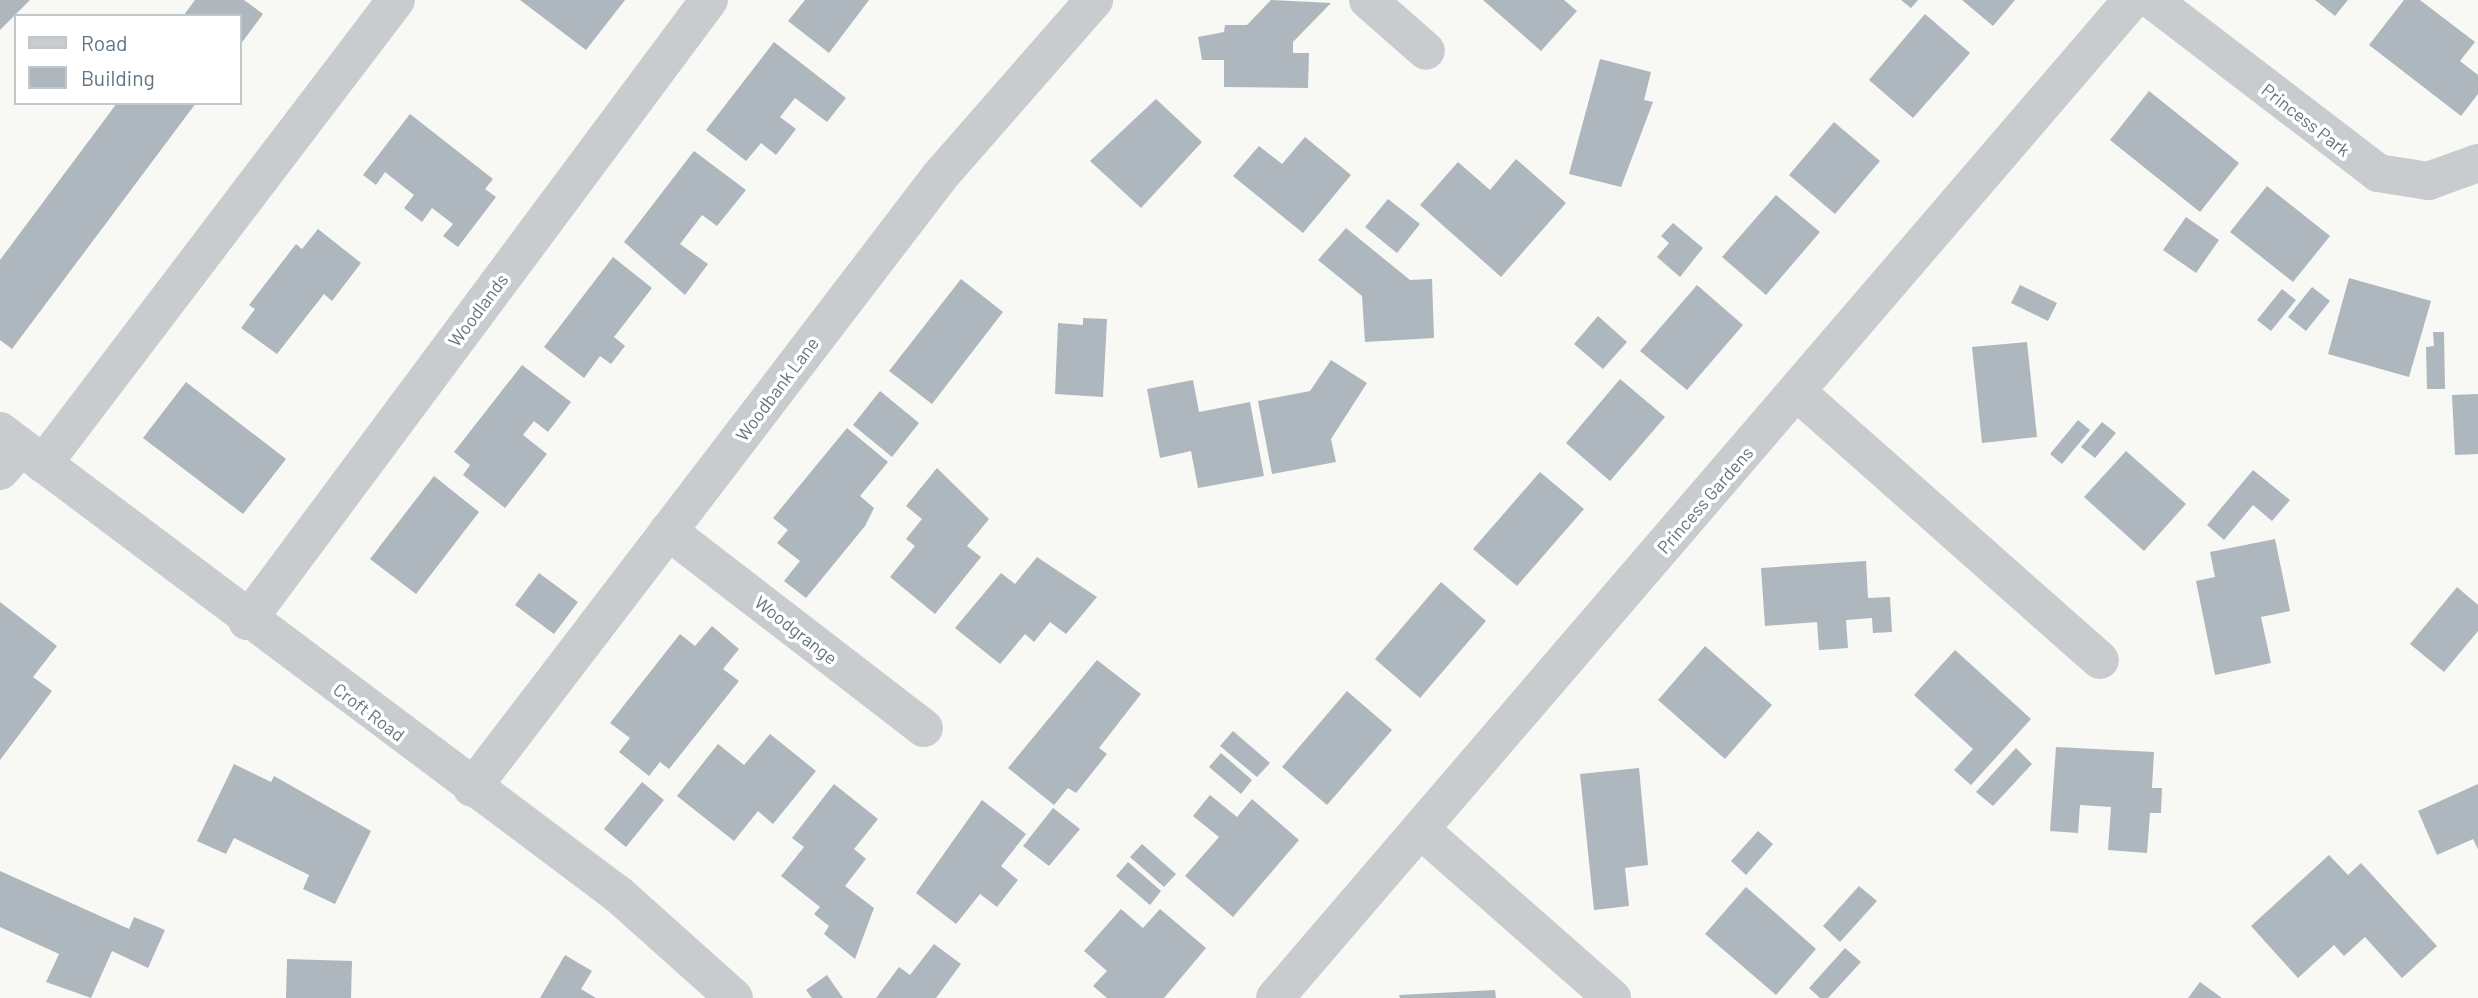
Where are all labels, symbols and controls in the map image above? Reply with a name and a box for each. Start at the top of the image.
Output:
legend [14,14,242,105]
text: Road [81,30,127,55]
text: Building [81,65,155,90]
street label: Princess Park [2258,79,2354,161]
street label: Woodlands [444,269,512,351]
street label: Woodbank Lane [731,333,823,445]
street label: Princess Gardens [1653,442,1757,558]
street label: Woodgrange [750,591,842,669]
street label: Croft Road [329,678,409,746]

